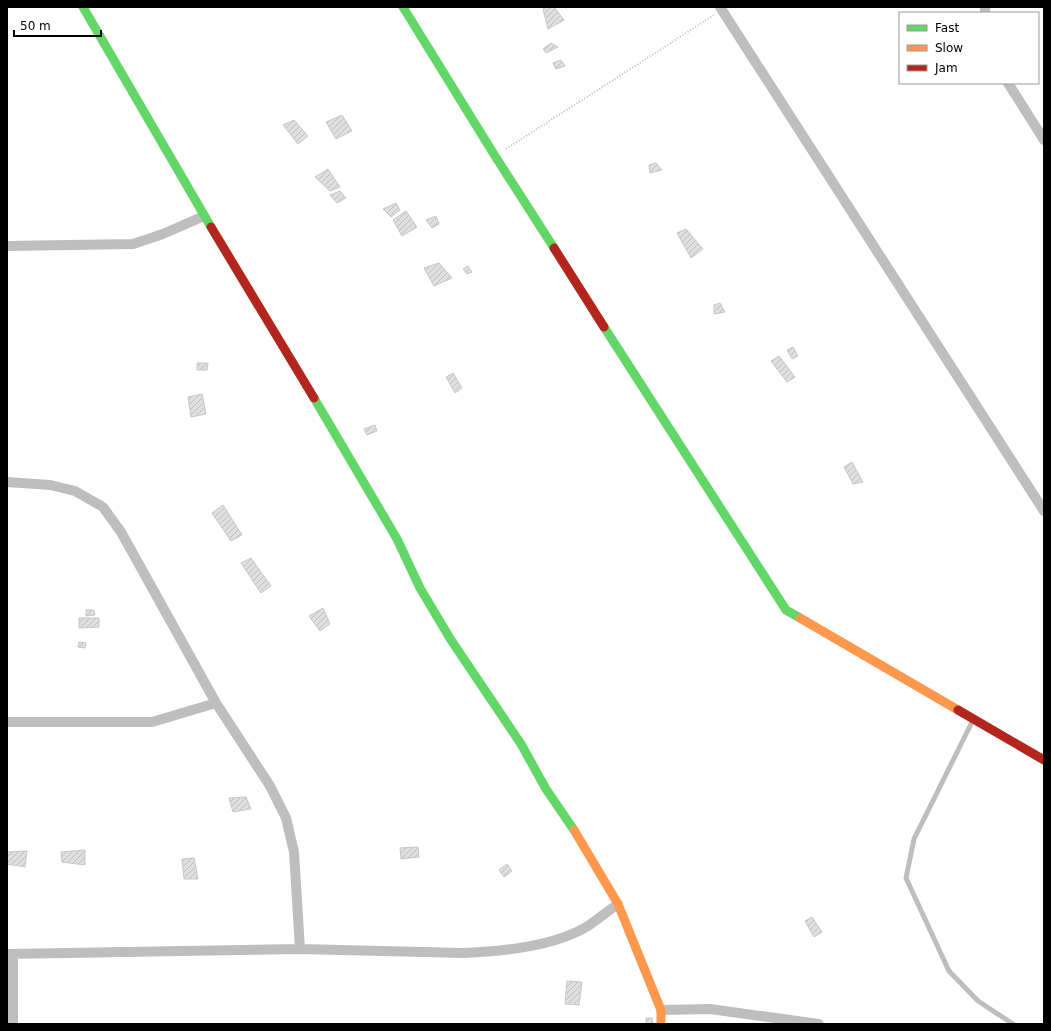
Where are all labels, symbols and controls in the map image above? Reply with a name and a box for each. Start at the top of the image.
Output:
scale bar [14,12,101,38]
legend [899,12,1039,84]
text: 50 m [20,19,51,33]
text: Fast [935,21,959,35]
text: Slow [935,41,963,55]
text: Jam [934,61,958,75]

